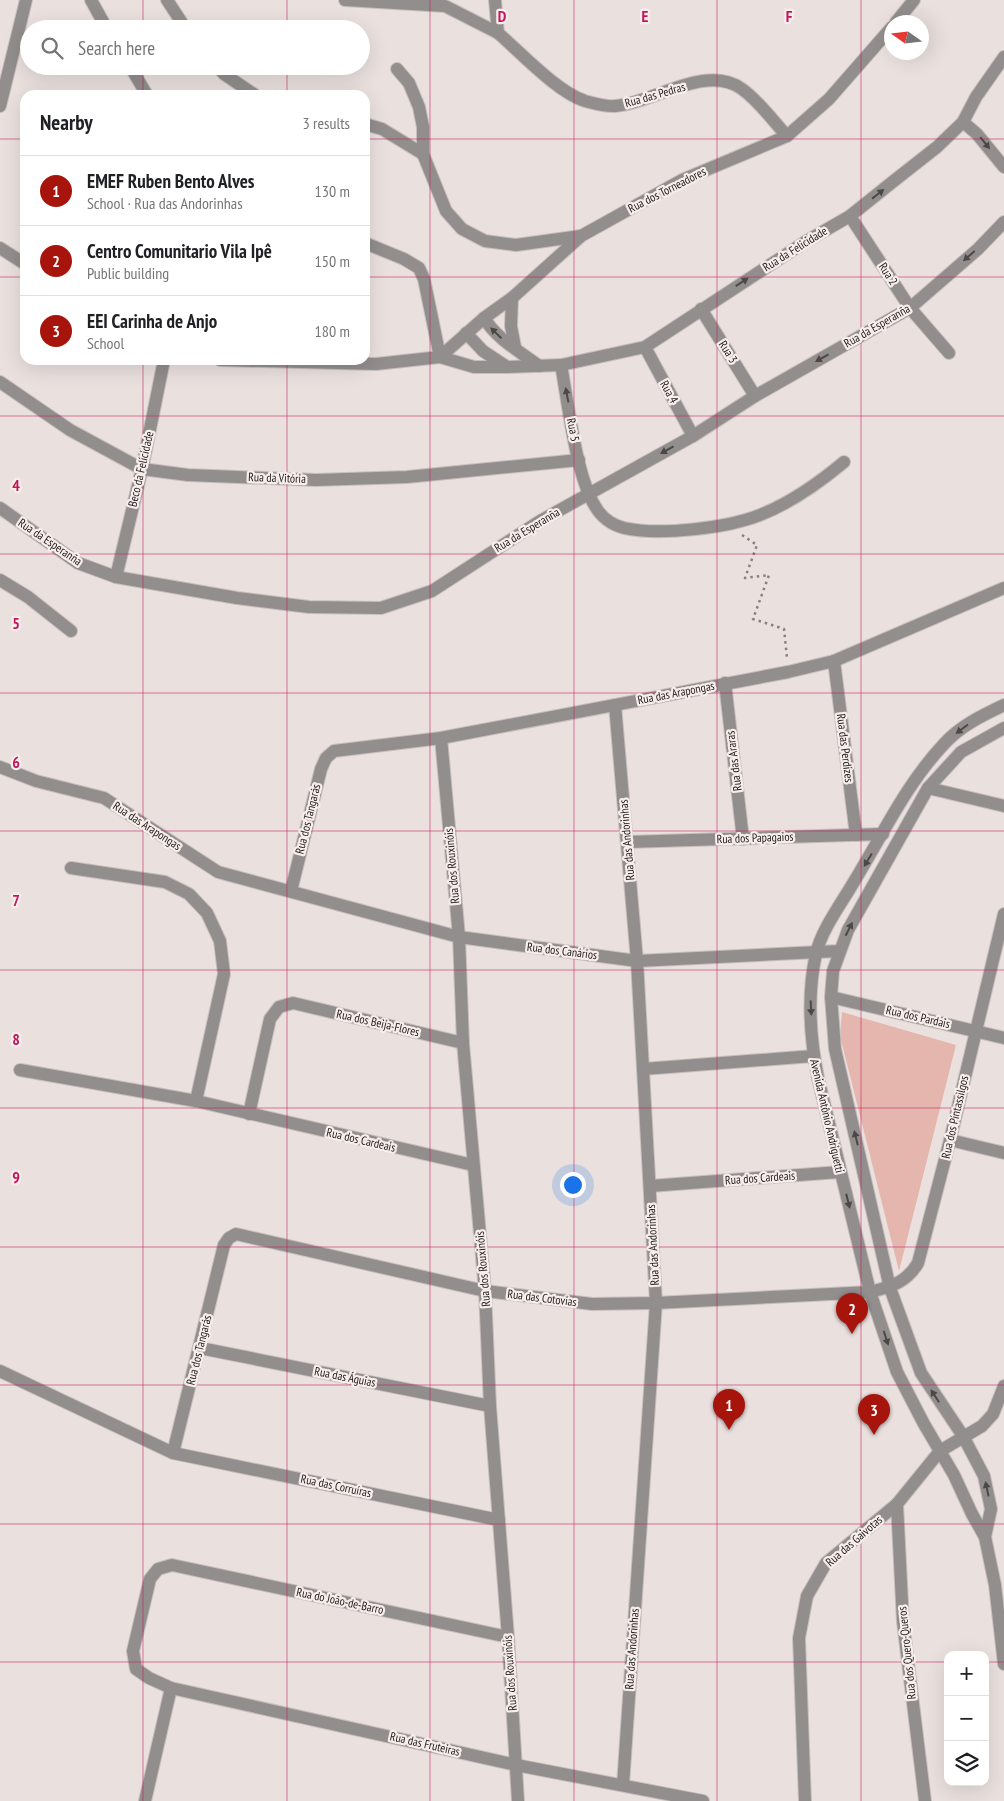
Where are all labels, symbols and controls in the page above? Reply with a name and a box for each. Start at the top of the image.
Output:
text: D [498,6,507,26]
text: E [642,6,649,26]
text: F [786,6,793,26]
north arrow [884,15,929,60]
search box [20,20,370,75]
icon: search [38,34,66,62]
text: Search here [78,36,155,60]
street label: Rua das Pedras [623,79,687,110]
text: Nearby [40,109,93,136]
text: 3 results [303,113,350,133]
one-way arrow [979,136,990,149]
street label: Rua dos Torneadores [625,164,708,216]
text: EMEF Ruben Bento Alves [87,169,254,193]
text: 1 [52,181,60,201]
text: 130 m [315,181,350,201]
one-way arrow [871,189,884,200]
text: School · Rua das Andorinhas [87,193,243,213]
street label: Rua da Felicidade [760,223,830,274]
text: Centro Comunitario Vila Ipê [87,239,272,263]
one-way arrow [964,250,976,262]
text: 2 [52,251,60,271]
text: 150 m [315,251,350,271]
street label: Rua 2 [876,260,901,288]
text: Public building [87,263,169,283]
one-way arrow [735,278,748,287]
street label: Rua da Esperanña [841,301,913,350]
text: EEI Carinha de Anjo [87,309,217,333]
text: 3 [52,321,60,341]
text: 180 m [315,321,350,341]
one-way arrow [490,327,502,339]
text: School [87,333,124,353]
street label: Rua 3 [716,338,741,366]
one-way arrow [815,353,828,362]
street label: Rua 4 [657,378,682,406]
one-way arrow [562,387,570,403]
street label: Rua 5 [564,417,583,443]
street label: Beco da Felicidade [125,430,157,508]
one-way arrow [661,446,674,455]
street label: Rua da Vitória [248,469,306,486]
text: 4 [12,475,20,495]
street label: Rua da Esperanña [491,504,562,555]
street label: Rua da Esperanña [16,515,85,569]
text: 5 [12,613,20,633]
street label: Rua das Arapongas [636,678,716,707]
street label: Rua das Perdizes [834,713,857,783]
one-way arrow [955,724,969,734]
street label: Rua das Araras [722,730,745,792]
text: 6 [12,752,20,772]
street label: Rua dos Tangarás [292,782,323,855]
street label: Rua das Arapongas [110,798,184,853]
street label: Rua das Andorinhas [615,799,638,881]
street label: Rua dos Rouxinóis [441,828,462,904]
street label: Rua dos Papagaios [716,829,794,846]
one-way arrow [863,853,872,866]
text: 7 [12,890,20,910]
one-way arrow [845,921,853,936]
street label: Rua dos Canários [526,939,598,962]
one-way arrow [807,1000,815,1016]
street label: Rua dos Pardais [885,1002,952,1031]
street label: Rua dos Beija-Flores [335,1006,421,1039]
text: 8 [12,1029,20,1049]
street label: Avenida Antônio Andriguetti [807,1058,848,1174]
street label: Rua dos Pintassilgos [938,1074,971,1160]
street label: Rua dos Cardeais [325,1124,397,1155]
one-way arrow [852,1130,860,1145]
text: 9 [12,1167,20,1187]
street label: Rua dos Cardeais [724,1168,796,1187]
your location [560,1172,586,1198]
one-way arrow [844,1194,852,1209]
street label: Rua das Andorinhas [643,1204,662,1286]
street label: Rua dos Rouxinóis [472,1231,493,1307]
street label: Rua das Cotovias [507,1286,578,1309]
pin: 2 [836,1293,868,1334]
street label: Rua dos Tangarás [183,1313,214,1386]
one-way arrow [882,1331,890,1346]
street label: Rua das Águias [313,1363,377,1390]
pin: 1 [713,1389,745,1430]
one-way arrow [931,1390,940,1403]
pin: 3 [858,1394,890,1435]
street label: Rua das Corruíras [299,1471,373,1500]
one-way arrow [982,1481,990,1497]
street label: Rua das Gaivotas [822,1512,885,1569]
street label: Rua do João-de-Barro [295,1584,385,1617]
street label: Rua dos Quero-Queros [894,1606,919,1700]
street label: Rua das Andorinhas [621,1608,642,1690]
street label: Rua dos Rouxinóis [499,1635,520,1711]
map controls [944,1651,989,1786]
button: + [944,1651,989,1696]
button: − [944,1696,989,1741]
street label: Rua das Fruteiras [389,1728,462,1759]
button: layers [944,1741,989,1786]

